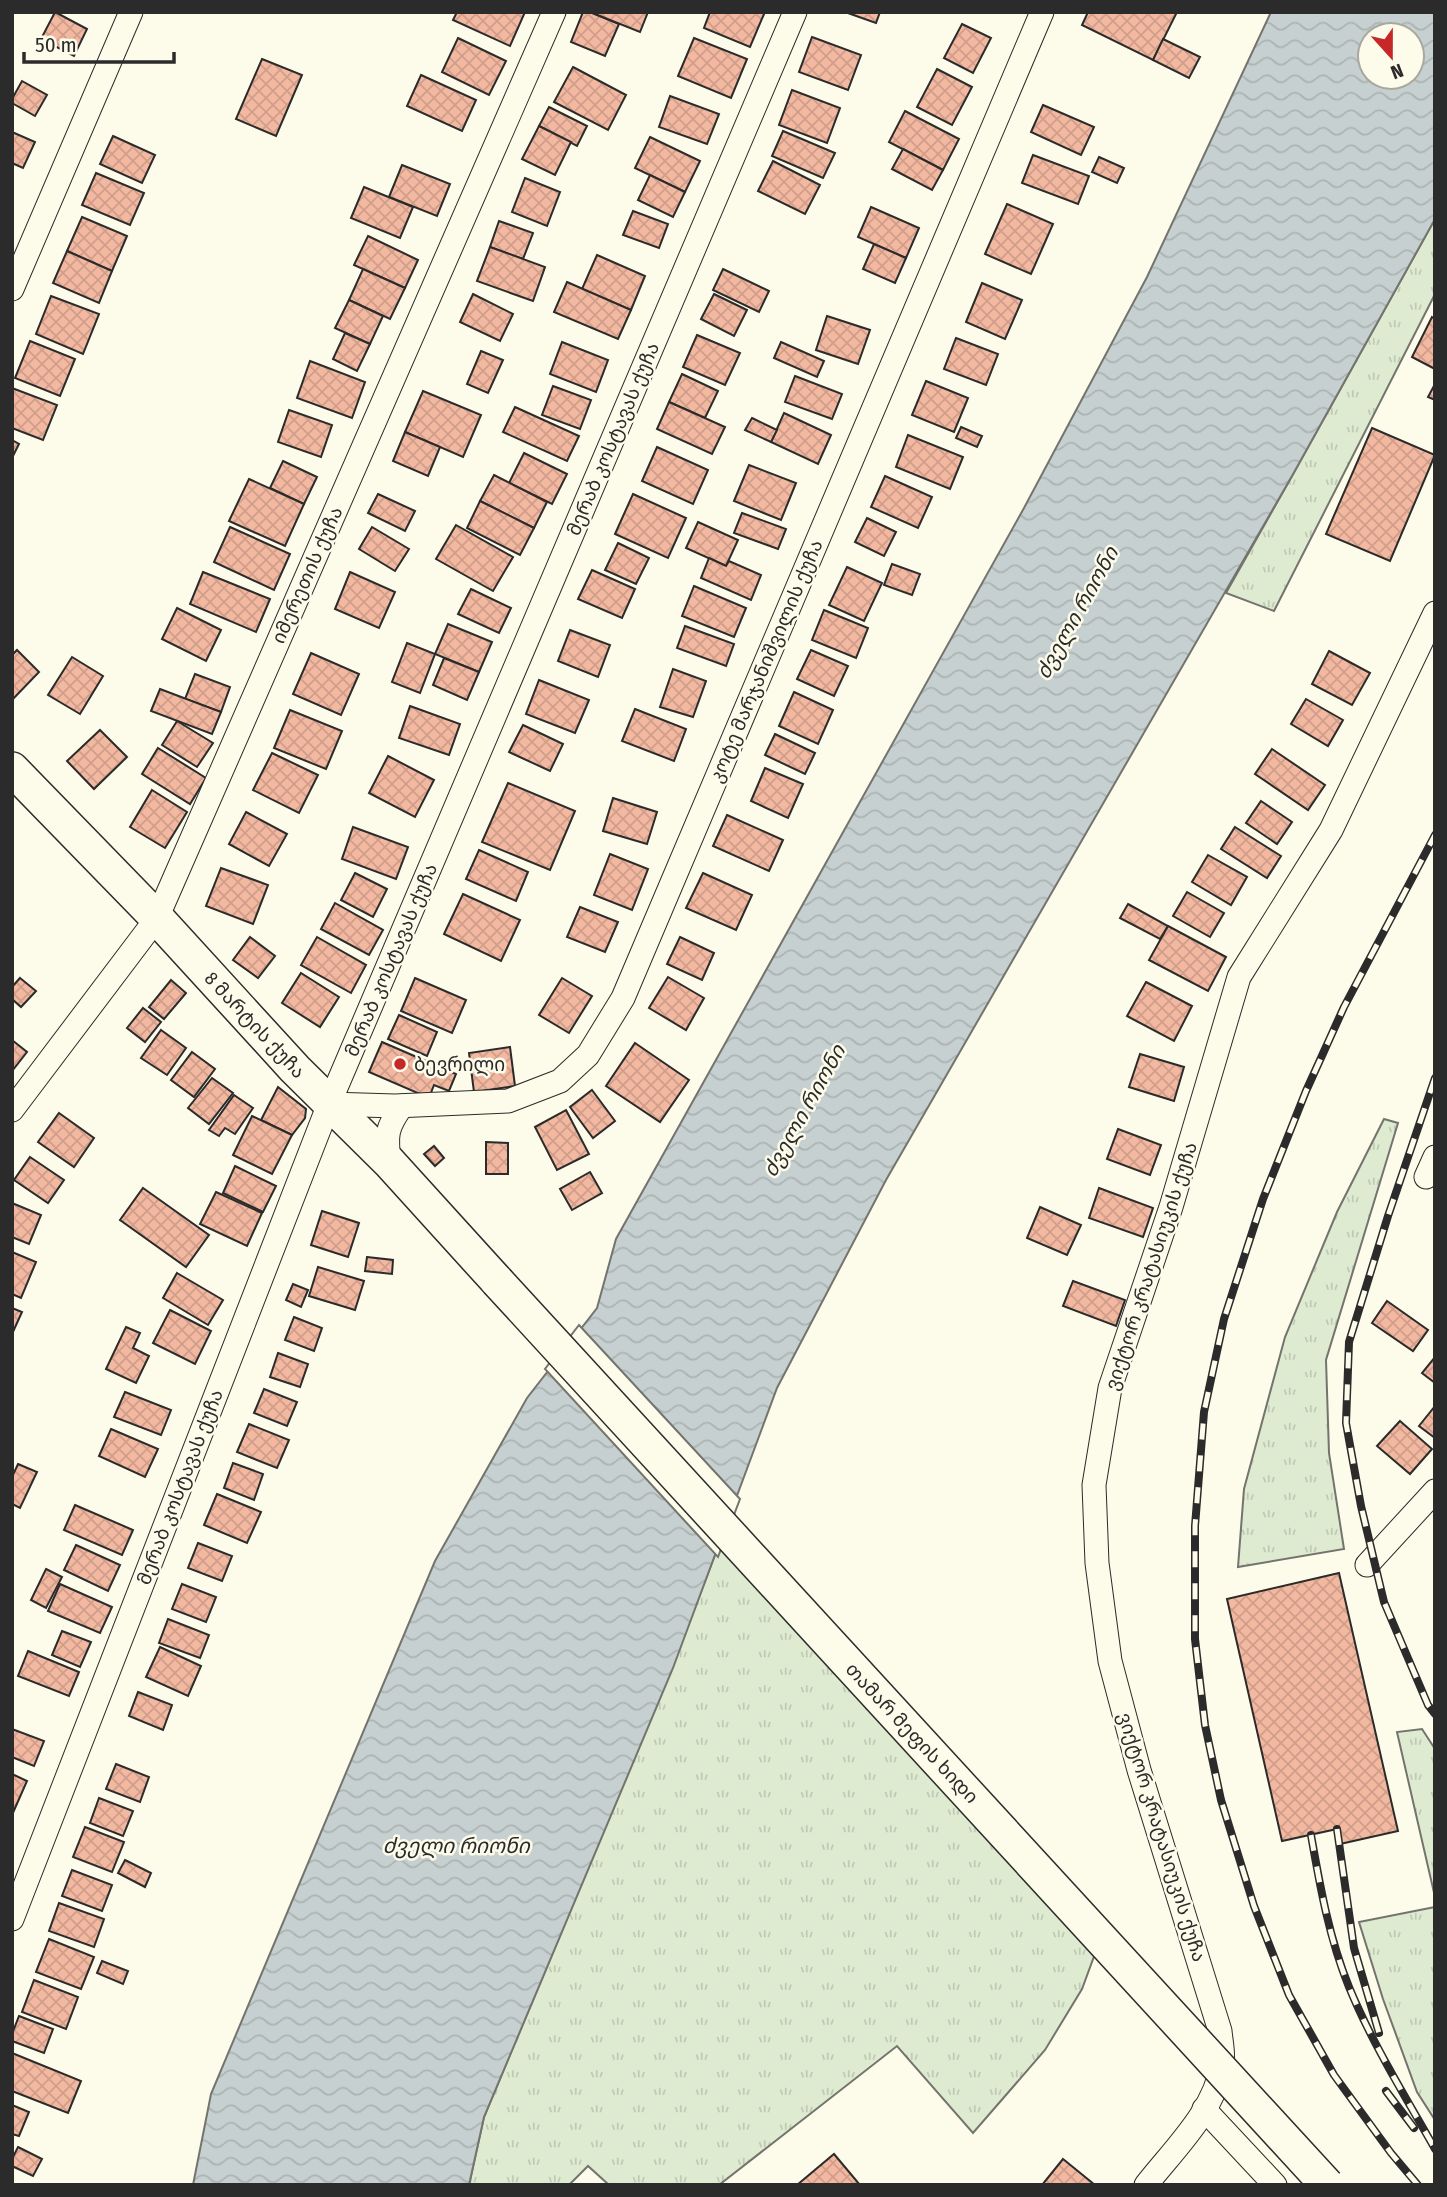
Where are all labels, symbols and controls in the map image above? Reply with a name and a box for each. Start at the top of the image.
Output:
scale bar [24,21,175,65]
north arrow [1356,21,1426,91]
text: 50 m [35,32,77,58]
text: N [1387,59,1406,84]
street label: მერაბ კოსტავას ქუჩა [562,339,664,539]
street label: იმერეთის ქუჩა [267,503,347,647]
street label: კოტე მარჯანიშვილის ქუჩა [704,536,829,786]
water label: ძველი რიონი [1030,542,1124,684]
street label: მერაბ კოსტავას ქუჩა [340,860,442,1060]
street label: 8 მარტის ქუჩა [200,967,310,1083]
water label: ძველი რიონი [757,1040,851,1182]
place label: ბევრილი [414,1053,505,1077]
marker: ბევრილი [392,1056,408,1072]
street label: ვიქტორ კრატასიუკის ქუჩა [1100,1139,1202,1393]
street label: მერაბ კოსტავას ქუჩა [132,1386,228,1588]
street label: თამარ მეფის ხიდი [840,1658,983,1809]
street label: ვიქტორ კრატასიუკის ქუჩა [1113,1710,1211,1964]
water label: ძველი რიონი [382,1833,531,1859]

